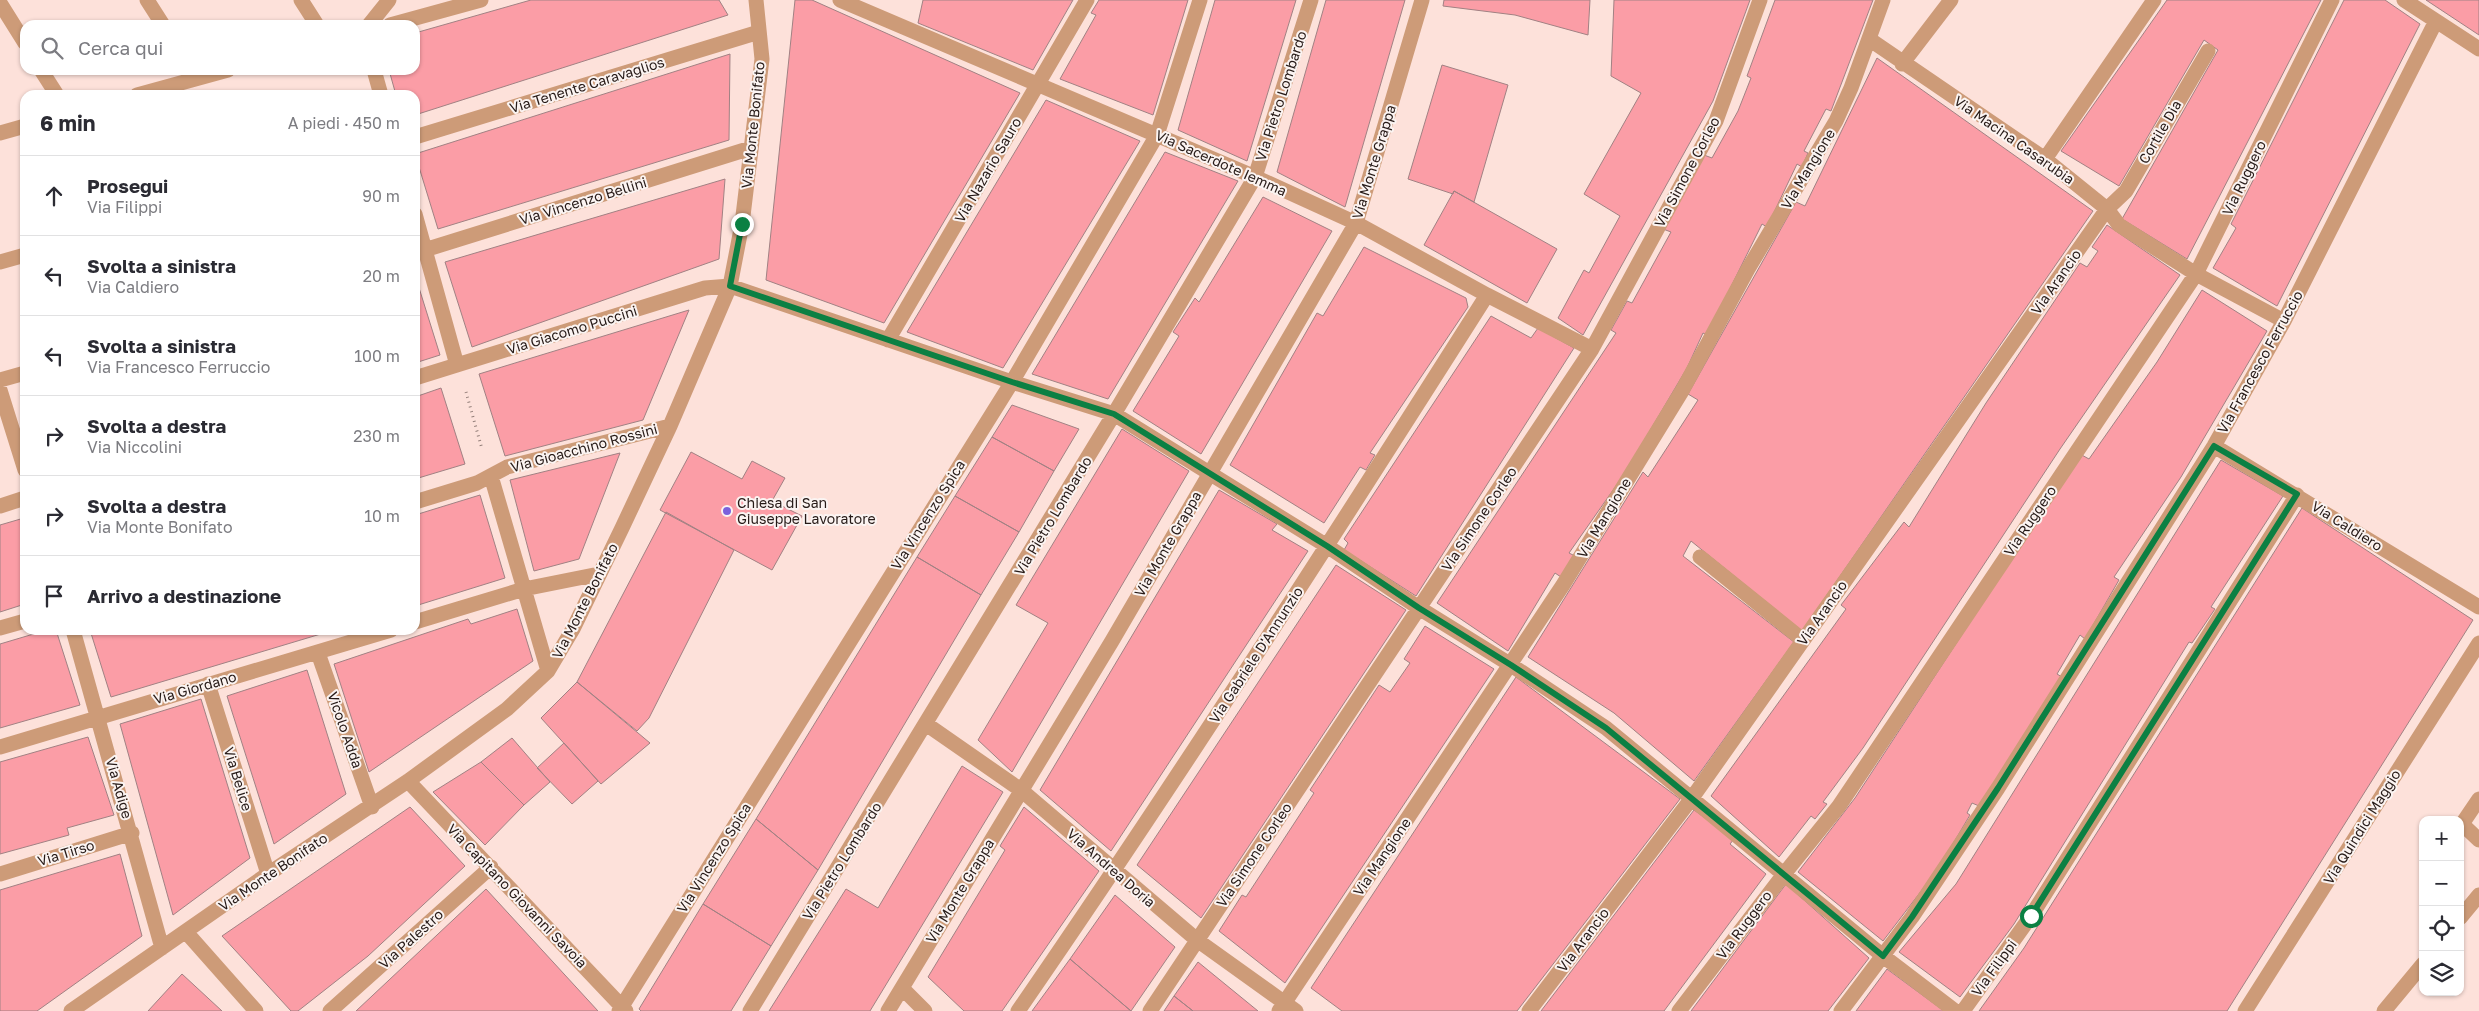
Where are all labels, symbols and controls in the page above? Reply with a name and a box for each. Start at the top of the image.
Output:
search box [20,20,420,75]
street label: Via Pietro Lombardo [1251,29,1310,163]
icon: search [38,34,66,62]
text: Cerca qui [78,36,163,59]
street label: Via Tenente Caravaglios [507,53,666,116]
street label: Via Monte Bonifato [737,61,768,189]
street label: Via Macina Casarubia [1951,92,2078,188]
street label: Cortile Dia [2135,97,2185,167]
street label: Via Monte Grappa [1348,103,1399,221]
text: 6 min [40,110,95,136]
text: A piedi · 450 m [288,113,400,133]
street label: Via Nazario Sauro [951,114,1025,225]
street label: Via Simone Corleo [1650,114,1723,230]
street label: Via Sacerdote Iemma [1153,126,1289,199]
street label: Via Mangione [1777,126,1838,212]
street label: Via Ruggero [2218,138,2269,218]
street label: Via Vincenzo Bellini [517,173,649,228]
text: Prosegui [87,174,168,197]
icon: ahead [40,182,68,210]
text: 90 m [362,186,400,206]
text: Via Filippi [87,197,162,217]
route end [731,213,754,236]
street label: Via Arancio [2027,246,2084,318]
text: Svolta a sinistra [87,254,236,277]
icon: left [40,262,68,290]
text: 20 m [363,266,400,286]
text: Via Caldiero [87,277,179,297]
street label: Via Francesco Ferruccio [2213,287,2306,436]
street label: Via Giacomo Puccini [505,302,639,357]
text: Svolta a sinistra [87,334,236,357]
icon: left [40,342,68,370]
text: 100 m [354,346,400,366]
text: Via Francesco Ferruccio [87,357,270,377]
text: Svolta a destra [87,414,226,437]
street label: Via Gioacchino Rossini [509,420,659,475]
icon: right [40,422,68,450]
text: 230 m [353,426,400,446]
text: Via Niccolini [87,437,182,457]
street label: Via Pietro Lombardo [1010,453,1095,578]
street label: Via Vincenzo Spica [887,457,968,573]
street label: Via Simone Corleo [1437,463,1520,574]
street label: Via Mangione [1573,475,1634,561]
street label: Via Ruggero [2000,482,2059,559]
street label: Via Monte Grappa [1130,488,1205,599]
text: Svolta a destra [87,494,226,517]
place label: Chiesa di San Giuseppe Lavoratore [737,494,876,527]
street label: Via Caldiero [2309,497,2386,554]
icon: right [40,502,68,530]
marker: Chiesa di San Giuseppe Lavoratore [721,505,733,517]
text: 10 m [364,506,400,526]
text: Via Monte Bonifato [87,517,233,537]
street label: Via Monte Bonifato [548,540,621,661]
street label: Via Arancio [1793,577,1850,649]
icon: arrive [40,582,68,610]
street label: Via Gabriele D'Annunzio [1205,583,1306,726]
text: Arrivo a destinazione [87,584,281,607]
street label: Via Giordano [151,668,238,707]
street label: Vicolo Adda [324,689,366,770]
street label: Via Belice [221,745,256,813]
street label: Via Adige [103,755,136,820]
street label: Via Quindici Maggio [2319,766,2404,887]
street label: Via Pietro Lombardo [798,799,885,923]
street label: Via Simone Corleo [1212,799,1295,910]
street label: Via Vincenzo Spica [673,800,754,916]
street label: Via Mangione [1349,814,1414,899]
map controls [2419,816,2464,996]
button: + [2419,816,2464,861]
street label: Via Capitano Giovanni Savoia [444,820,591,971]
street label: Via Andrea Doria [1064,825,1159,911]
street label: Via Monte Bonifato [215,829,330,914]
street label: Via Monte Grappa [922,835,997,946]
street label: Via Tirso [36,836,96,869]
button: − [2419,861,2464,906]
street label: Via Ruggero [1712,887,1775,962]
street label: Via Arancio [1553,904,1612,975]
street label: Via Palestro [375,905,446,972]
route start [2020,905,2043,928]
button: locate [2419,906,2464,951]
street label: Via Filippi [1967,936,2020,999]
button: layers [2419,951,2464,996]

